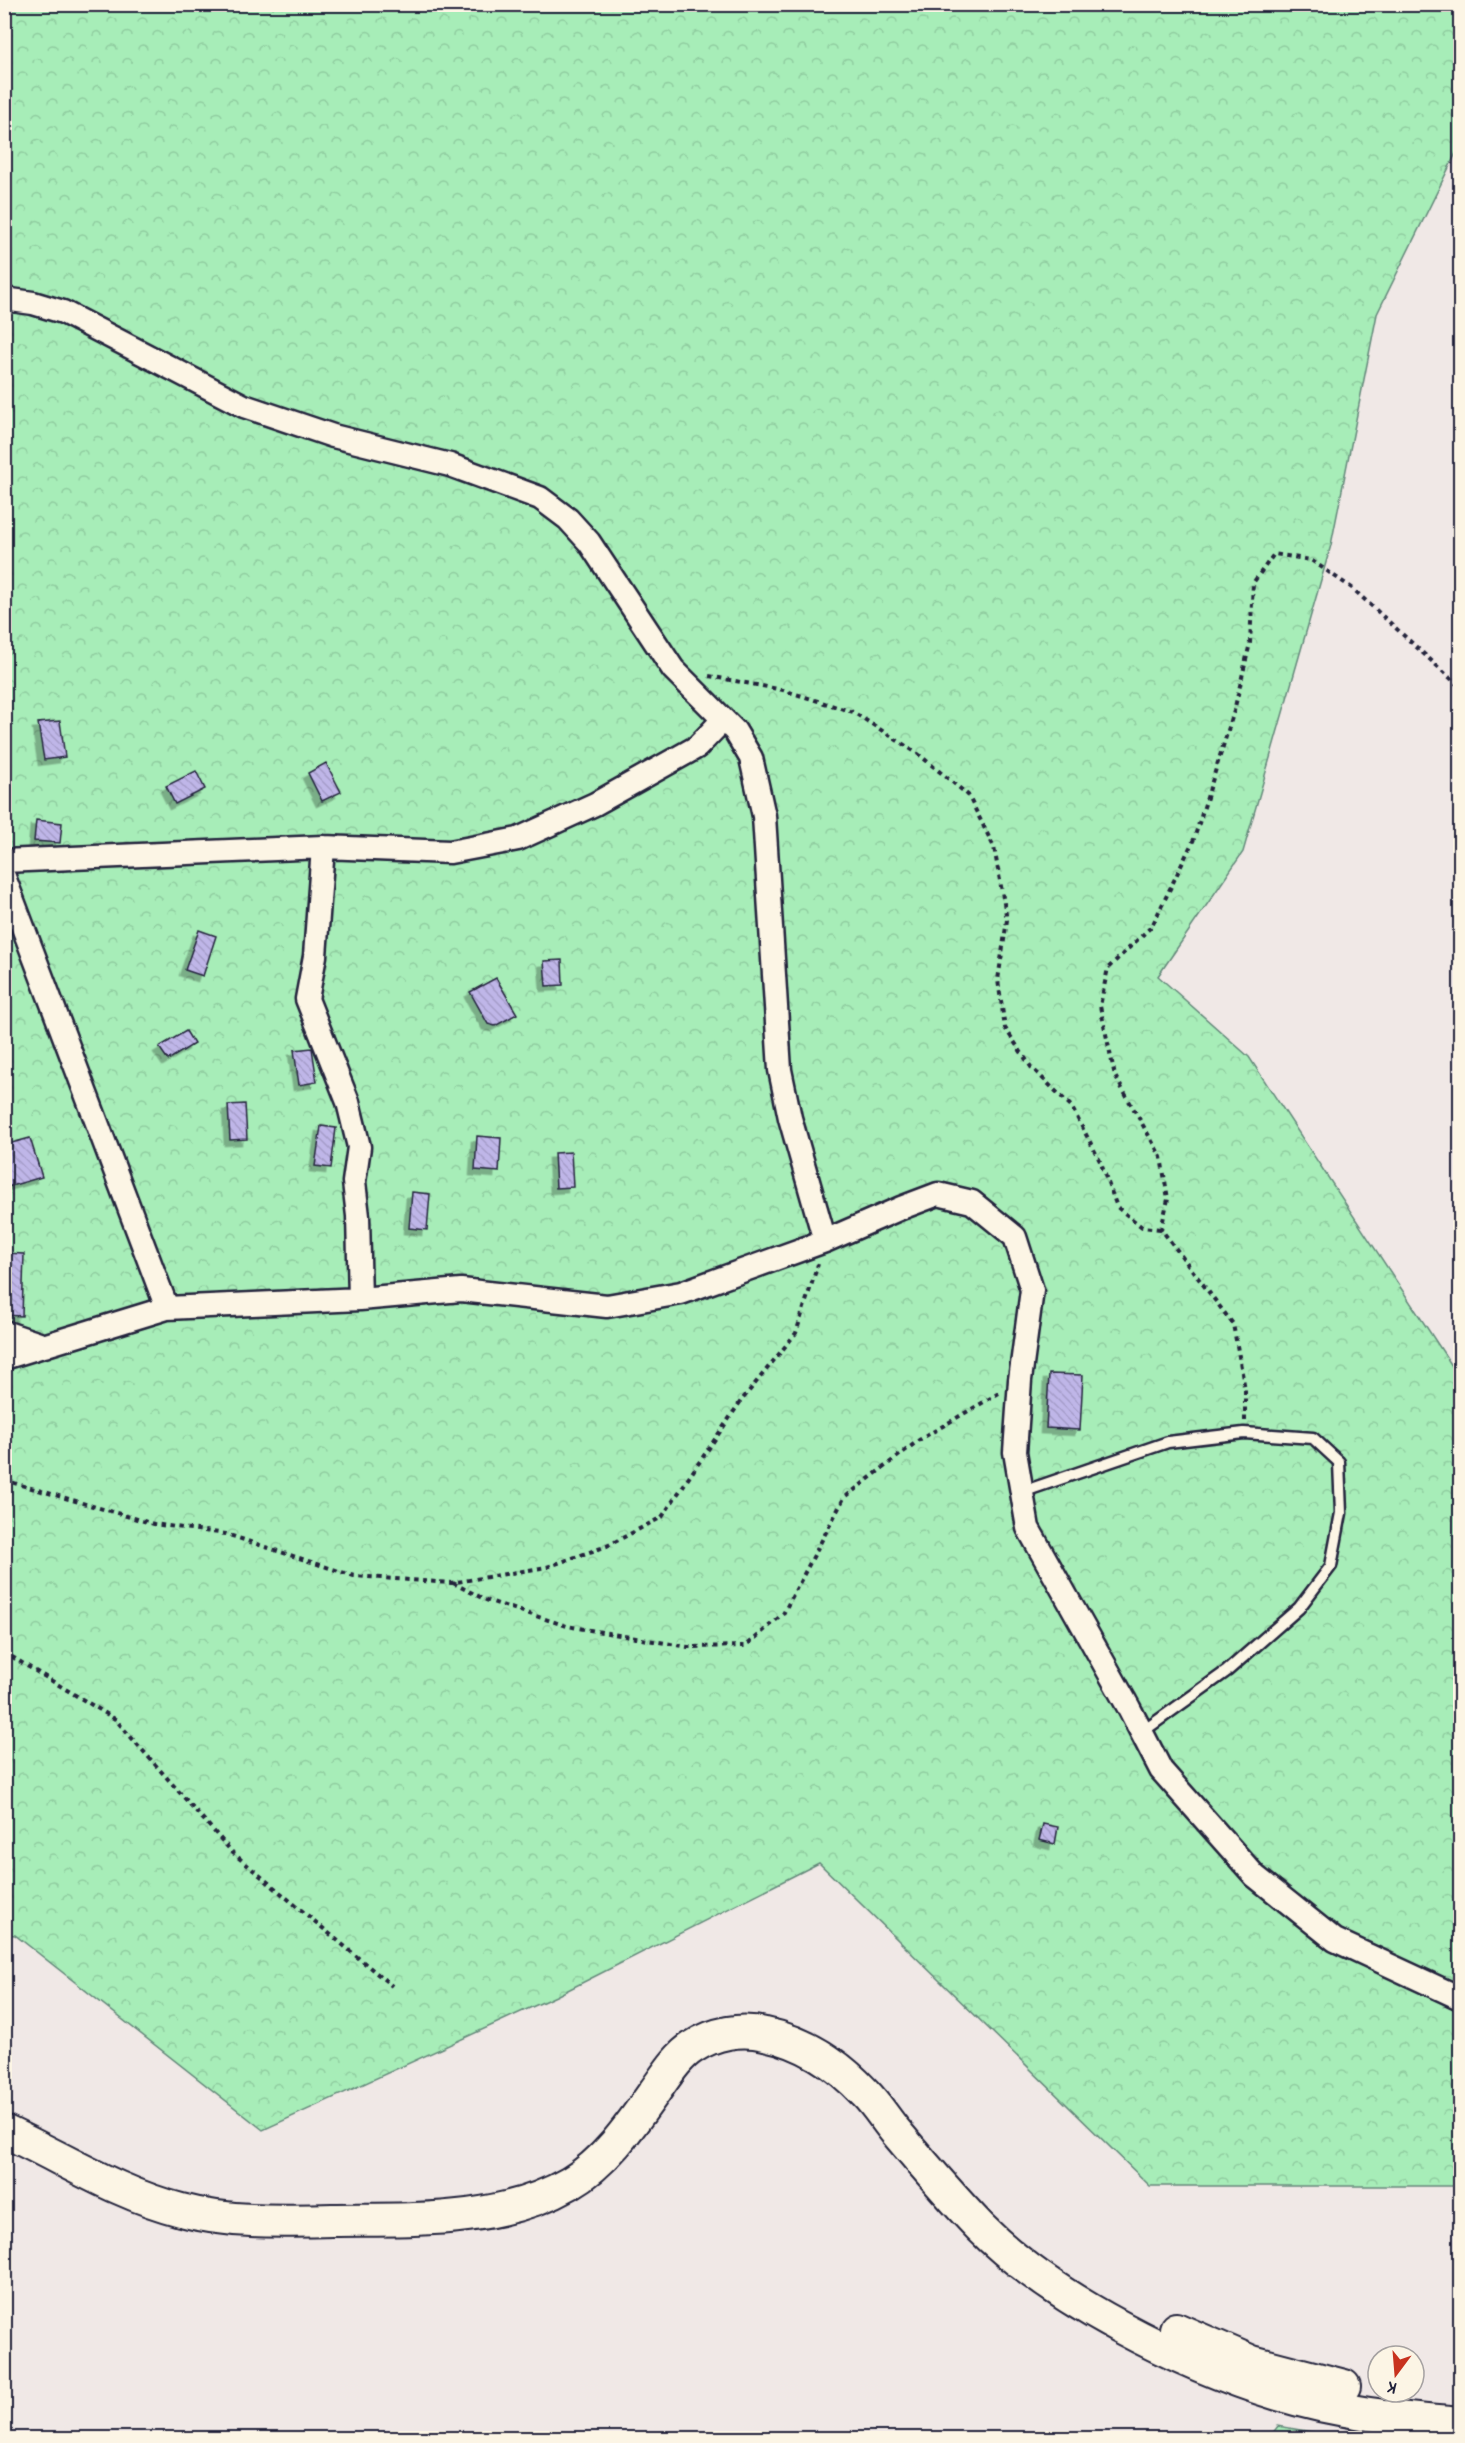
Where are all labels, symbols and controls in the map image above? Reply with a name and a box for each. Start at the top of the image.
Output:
north arrow [1366,2344,1426,2404]
text: K [1384,2377,1399,2400]

